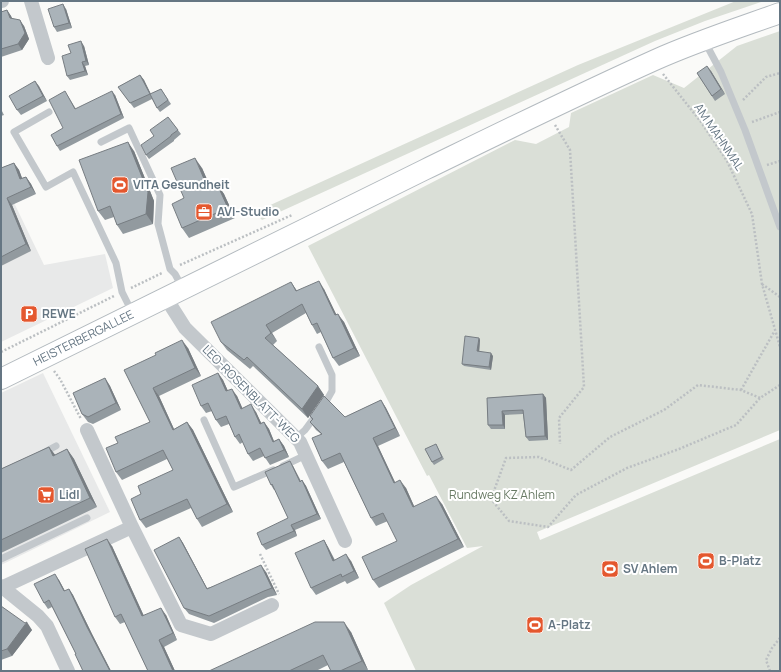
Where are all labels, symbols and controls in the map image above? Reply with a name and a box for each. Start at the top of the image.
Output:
street label: AM MAHNMAL [691,100,748,174]
sports icon: VITA Gesundheit [110,175,130,195]
place label: VITA Gesundheit [133,176,230,193]
office icon: AVI-Studio [194,202,214,222]
place label: AVI-Studio [217,203,279,220]
parking icon: REWE [19,304,39,324]
street label: HEISTERBERGALLEE [30,305,137,370]
place label: REWE [42,305,76,322]
street label: LEO-ROSENBLATT-WEG [199,341,304,447]
supermarket icon: Lidl [36,485,56,505]
place label: Lidl [59,486,80,503]
park label: Rundweg KZ Ahlem [449,486,555,503]
sports icon: B-Platz [696,551,716,571]
place label: B-Platz [719,552,761,569]
sports icon: SV Ahlem [600,559,620,579]
place label: SV Ahlem [623,560,678,577]
sports icon: A-Platz [525,615,545,635]
place label: A-Platz [548,616,591,633]

